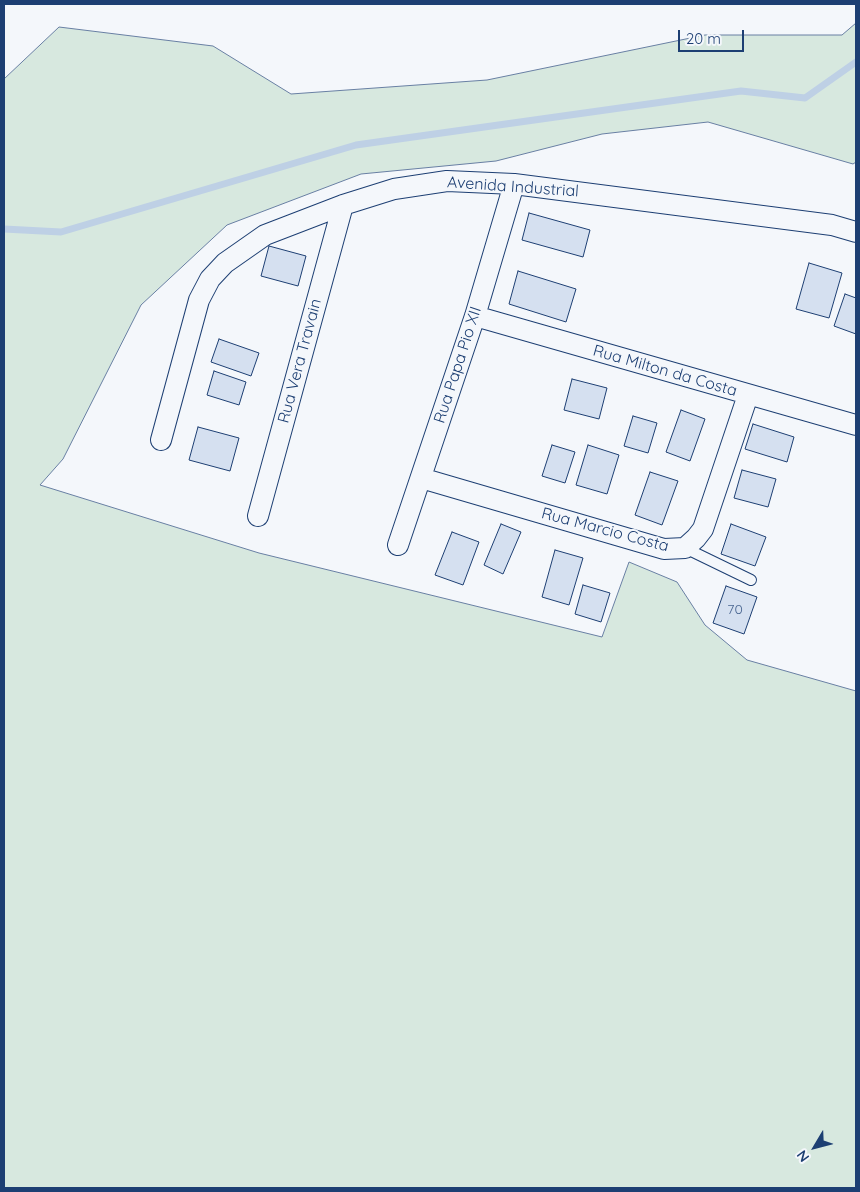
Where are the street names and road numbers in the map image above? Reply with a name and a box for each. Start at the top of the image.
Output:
street label: Avenida Industrial [447,173,579,201]
street label: Rua Vera Travain [274,297,326,425]
street label: Rua Papa Pio XII [430,304,486,426]
street label: Rua Milton da Costa [591,341,739,401]
street label: Rua Marcio Costa [539,504,671,556]

